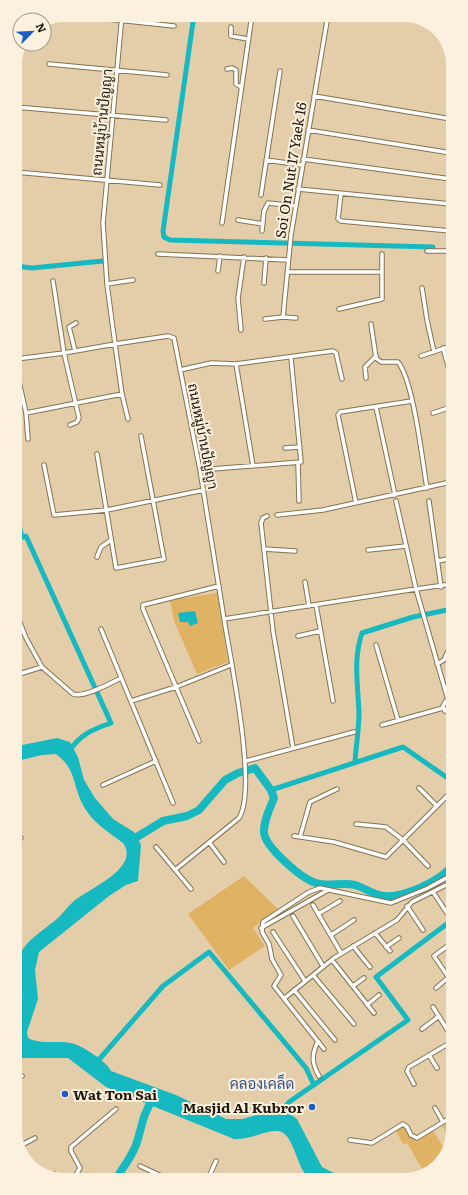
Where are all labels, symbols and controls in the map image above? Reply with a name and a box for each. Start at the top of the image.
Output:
north arrow [12,12,52,52]
text: N [33,20,51,35]
street label: ถนนหมู่บ้านปัญญา [85,68,118,177]
street label: Soi On Nut 17 Yaek 16 [269,100,311,240]
street label: ถนนหมู่บ้านปัญญา [183,381,224,491]
district label: คลองเคล็ด [230,1071,294,1094]
place label: Wat Ton Sai [73,1084,157,1104]
marker: Wat Ton Sai [60,1089,70,1099]
place label: Masjid Al Kubror [183,1097,304,1117]
marker: Masjid Al Kubror [307,1102,317,1112]

